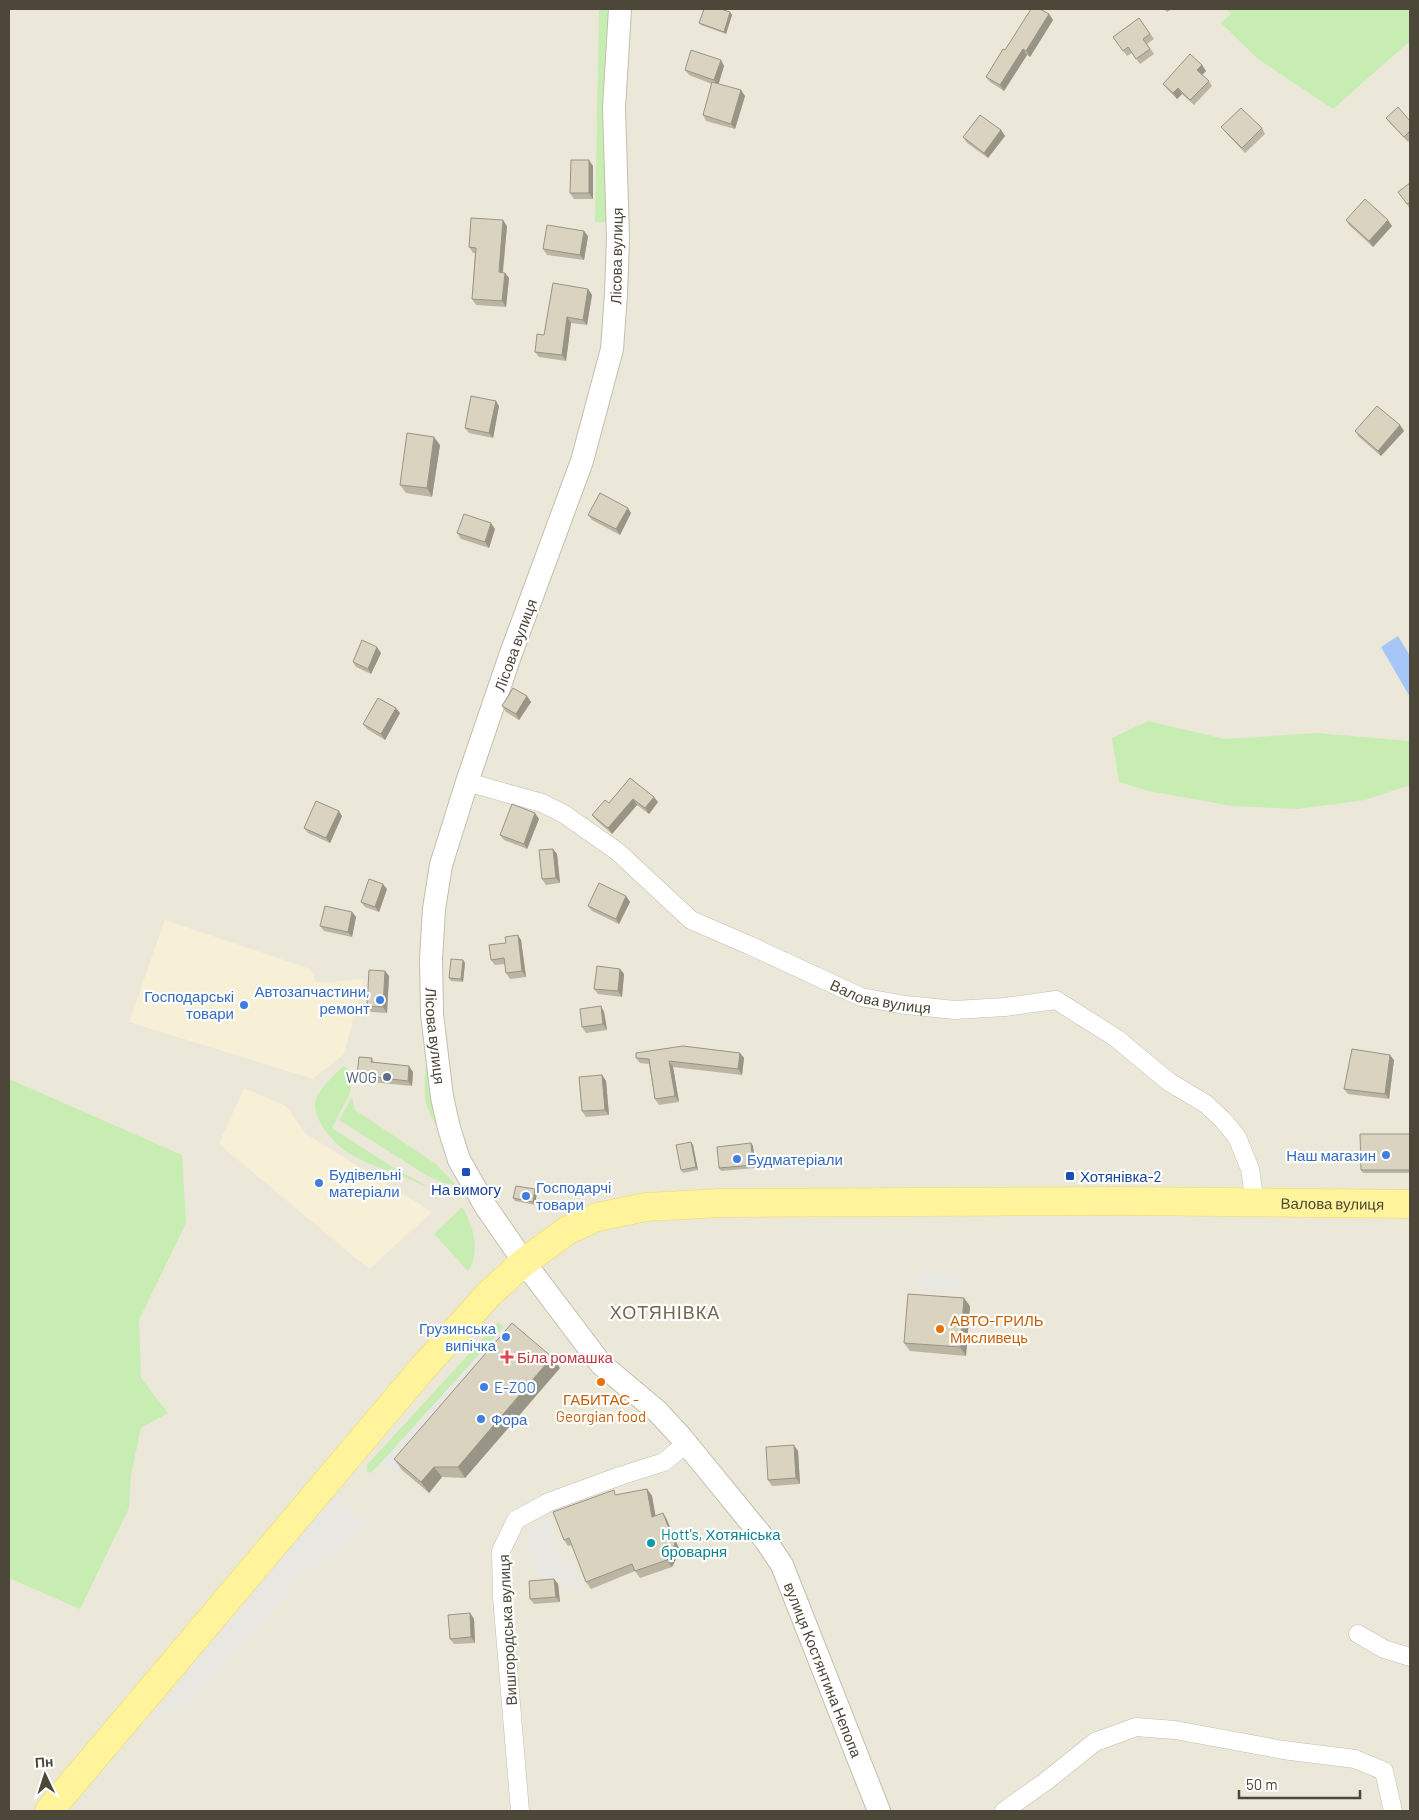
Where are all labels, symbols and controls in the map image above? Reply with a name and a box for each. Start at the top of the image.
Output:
street label: Лісова вулиця [606,207,626,305]
street label: Лісова вулиця [490,596,540,694]
street label: Валова вулиця [828,975,932,1017]
place label: Автозапчастини, ремонт [255,982,370,1017]
place label: Господарські товари [144,987,234,1022]
street label: Лісова вулиця [423,987,449,1085]
marker: Автозапчастини, ремонт [374,994,386,1006]
marker: Господарські товари [238,999,250,1011]
place label: WOG [346,1068,377,1086]
marker: WOG [381,1071,393,1083]
place label: Наш магазин [1286,1146,1376,1164]
marker: Наш магазин [1380,1149,1392,1161]
place label: Будматеріали [747,1150,843,1168]
marker: Будматеріали [731,1153,743,1165]
place label: Будівельні матеріали [329,1165,401,1200]
marker: На вимогу [460,1166,472,1178]
place label: Хотянівка-2 [1080,1167,1162,1185]
marker: Хотянівка-2 [1064,1170,1076,1182]
marker: Будівельні матеріали [313,1177,325,1189]
place label: Господарчі товари [536,1178,611,1213]
place label: На вимогу [431,1180,502,1198]
marker: Господарчі товари [520,1190,532,1202]
street label: Валова вулиця [1281,1194,1384,1213]
district label: ХОТЯНІВКА [610,1301,720,1323]
place label: АВТО-ГРИЛЬ Мисливець [950,1311,1044,1346]
place label: Грузинська випічка [419,1319,497,1354]
marker: АВТО-ГРИЛЬ Мисливець [934,1323,946,1335]
marker: Грузинська випічка [500,1331,512,1343]
place label: Біла ромашка [517,1348,614,1366]
marker: Біла ромашка [501,1351,513,1363]
marker: ГАБИТАС - Georgian food [595,1376,607,1388]
place label: E-ZOO [494,1378,536,1396]
marker: E-ZOO [478,1381,490,1393]
place label: ГАБИТАС - Georgian food [556,1390,646,1425]
place label: Фора [491,1410,528,1428]
marker: Фора [475,1413,487,1425]
place label: Hott's, Хотяніська броварня [661,1525,781,1560]
marker: Hott's, Хотяніська броварня [645,1537,657,1549]
street label: Вишгородська вулиця [494,1554,520,1706]
street label: вулиця Костянтина Непопа [781,1580,866,1760]
north arrow [20,1750,70,1800]
text: Пн [34,1752,54,1771]
scale bar [1239,1768,1360,1800]
text: 50 m [1246,1775,1278,1793]

